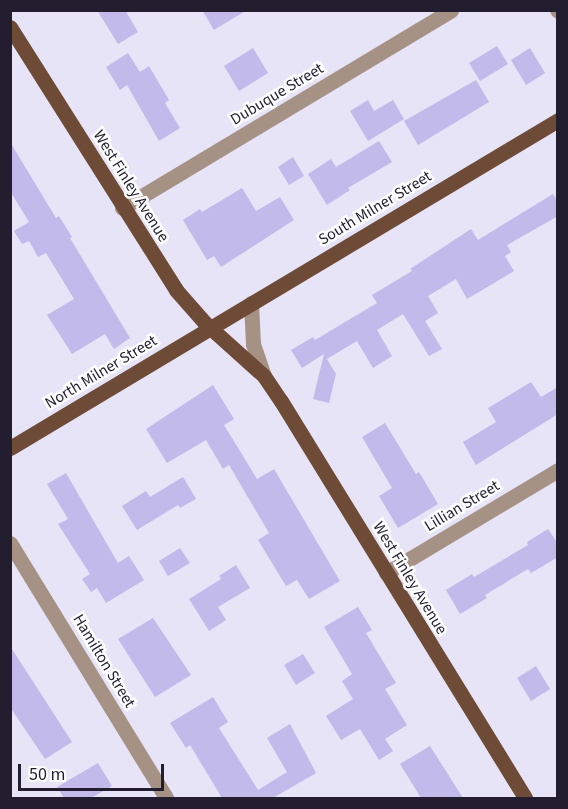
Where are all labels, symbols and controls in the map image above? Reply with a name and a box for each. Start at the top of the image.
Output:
street label: Dubuque Street [227,59,327,129]
street label: West Finley Avenue [89,127,173,245]
street label: South Milner Street [315,167,435,249]
street label: North Milner Street [42,331,160,413]
street label: Lillian Street [421,476,503,536]
street label: West Finley Avenue [369,518,451,638]
street label: Hamilton Street [69,611,139,711]
scale bar [21,752,166,790]
text: 50 m [29,762,65,787]

